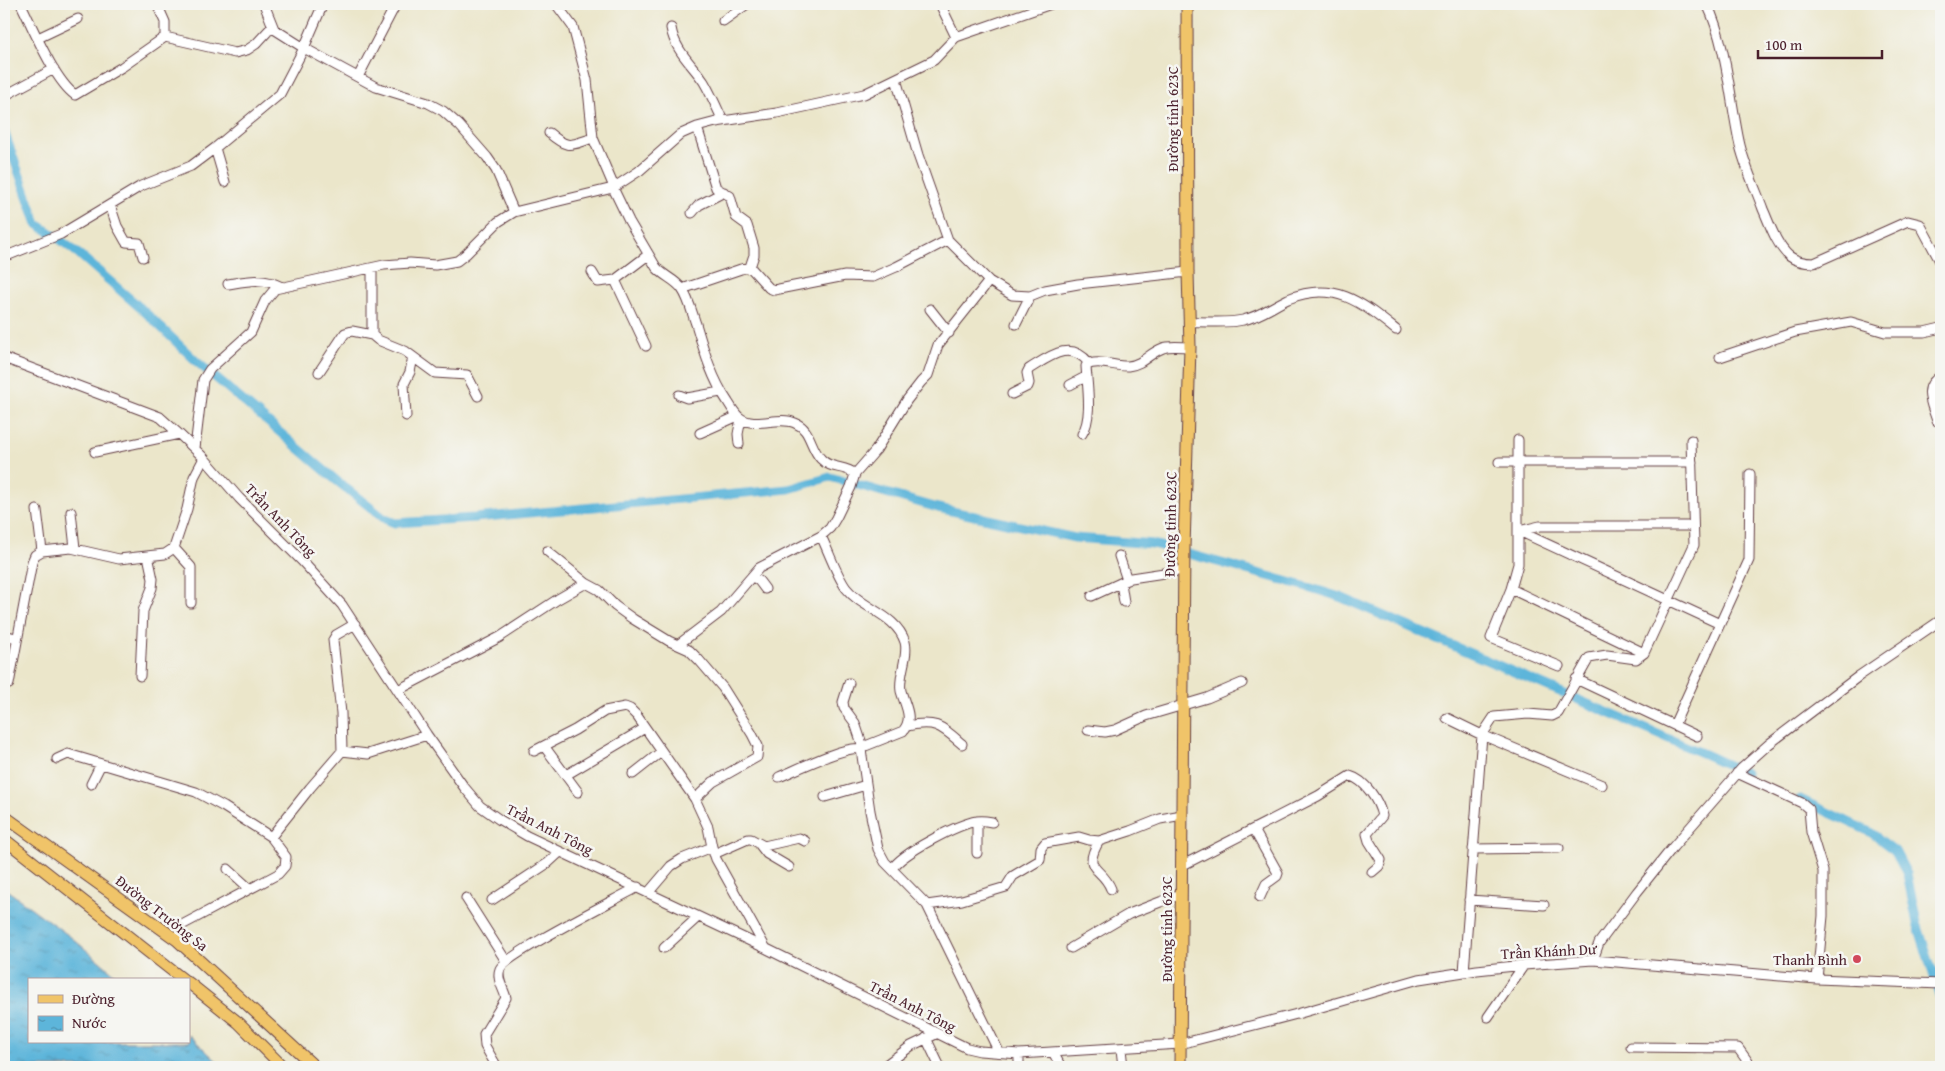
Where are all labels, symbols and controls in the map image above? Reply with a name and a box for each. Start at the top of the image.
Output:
scale bar [1758,28,1881,60]
text: 100 m [1765,34,1803,55]
street label: Đường tỉnh 623C [1162,66,1183,172]
street label: Đường tỉnh 623C [1159,471,1181,577]
street label: Trần Anh Tông [241,479,322,562]
street label: Trần Anh Tông [503,798,597,860]
street label: Đường Trường Sa [111,870,213,956]
street label: Đường tỉnh 623C [1156,876,1177,982]
street label: Trần Khánh Dư [1500,938,1598,964]
place label: Thanh Bình [1773,949,1848,970]
marker: Thanh Bình [1851,953,1863,965]
street label: Trần Anh Tông [866,975,960,1037]
legend [28,978,190,1044]
text: Đường [72,988,115,1009]
text: Nước [72,1012,107,1033]

